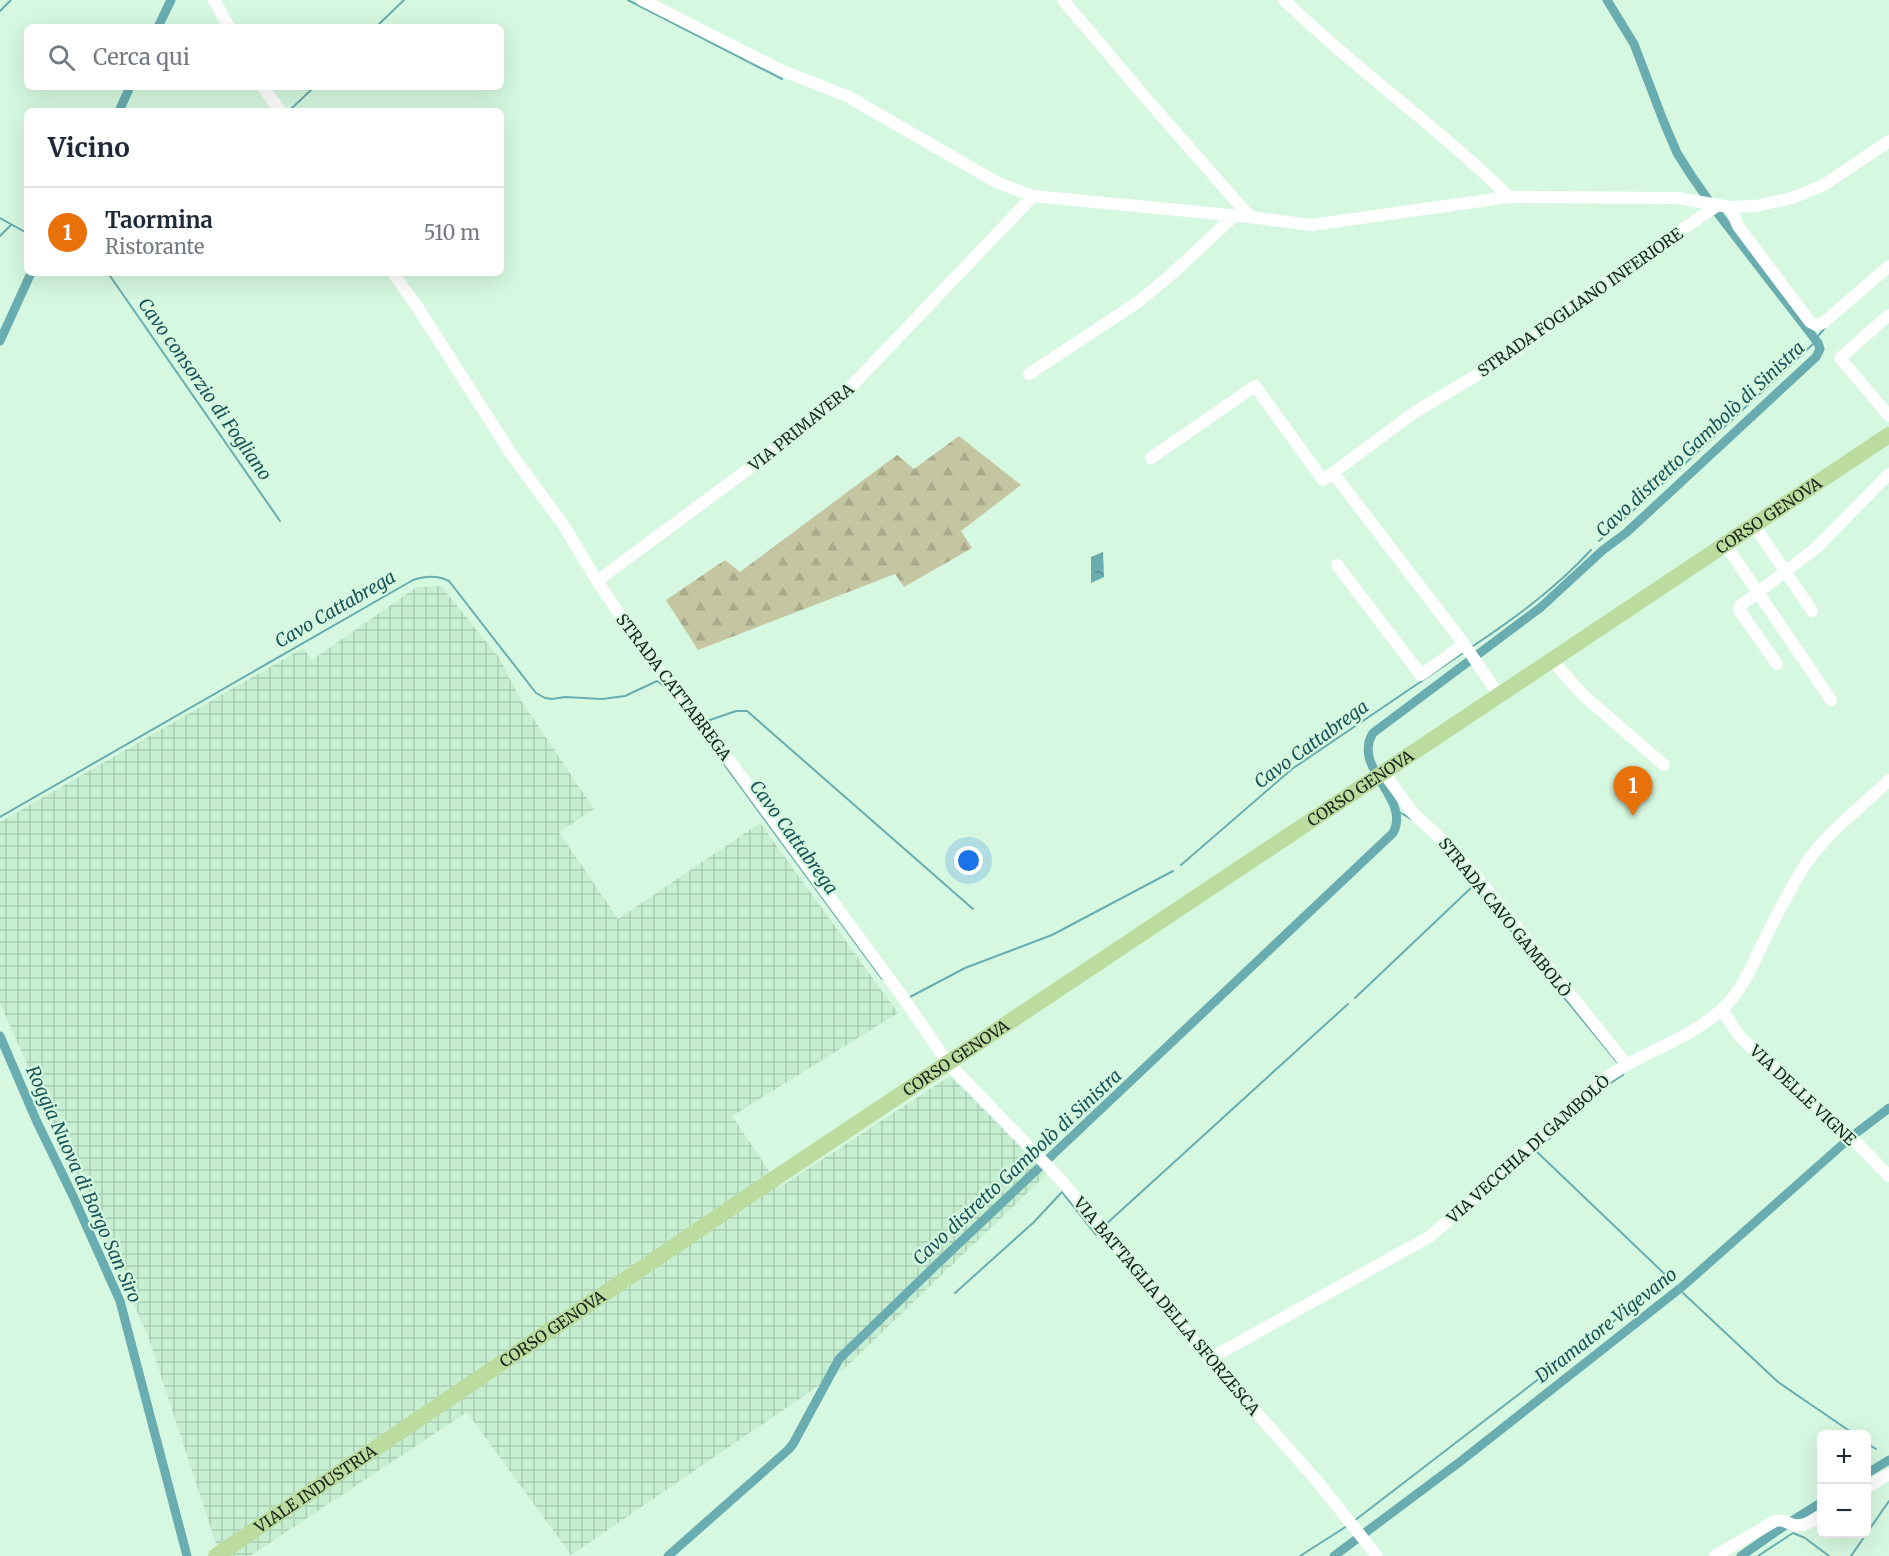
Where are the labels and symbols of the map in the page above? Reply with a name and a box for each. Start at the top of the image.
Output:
street label: STRADA FOGLIANO INFERIORE [1474,223,1687,381]
water label: Cavo consorzio di Fogliano [133,293,277,485]
water label: Cavo distretto Gambolò di Sinistra [1591,336,1809,542]
street label: VIA PRIMAVERA [744,378,858,476]
street label: CORSO GENOVA [1712,472,1826,558]
water label: Cavo Cattabrega [270,565,400,653]
street label: STRADA CATTABREGA [612,610,736,765]
water label: Cavo Cattabrega [1249,695,1373,793]
street label: CORSO GENOVA [1303,745,1418,831]
pin: 1 [1614,766,1652,816]
water label: Cavo Cattabrega [745,775,843,899]
street label: STRADA CAVO GAMBOLÒ [1435,833,1576,1001]
your location [954,846,983,875]
street label: CORSO GENOVA [899,1015,1013,1100]
street label: VIA DELLE VIGNE [1745,1040,1861,1150]
water label: Roggia Nuova di Borgo San Siro [21,1062,147,1306]
water label: Cavo distretto Gambolò di Sinistra [908,1064,1126,1270]
street label: VIA VECCHIA DI GAMBOLÒ [1442,1070,1614,1228]
street label: VIA BATTAGLIA DELLA SFORZESCA [1069,1192,1265,1420]
water label: Diramatore Vigevano [1530,1262,1682,1388]
street label: CORSO GENOVA [496,1285,610,1372]
street label: VIALE INDUSTRIA [250,1440,381,1538]

